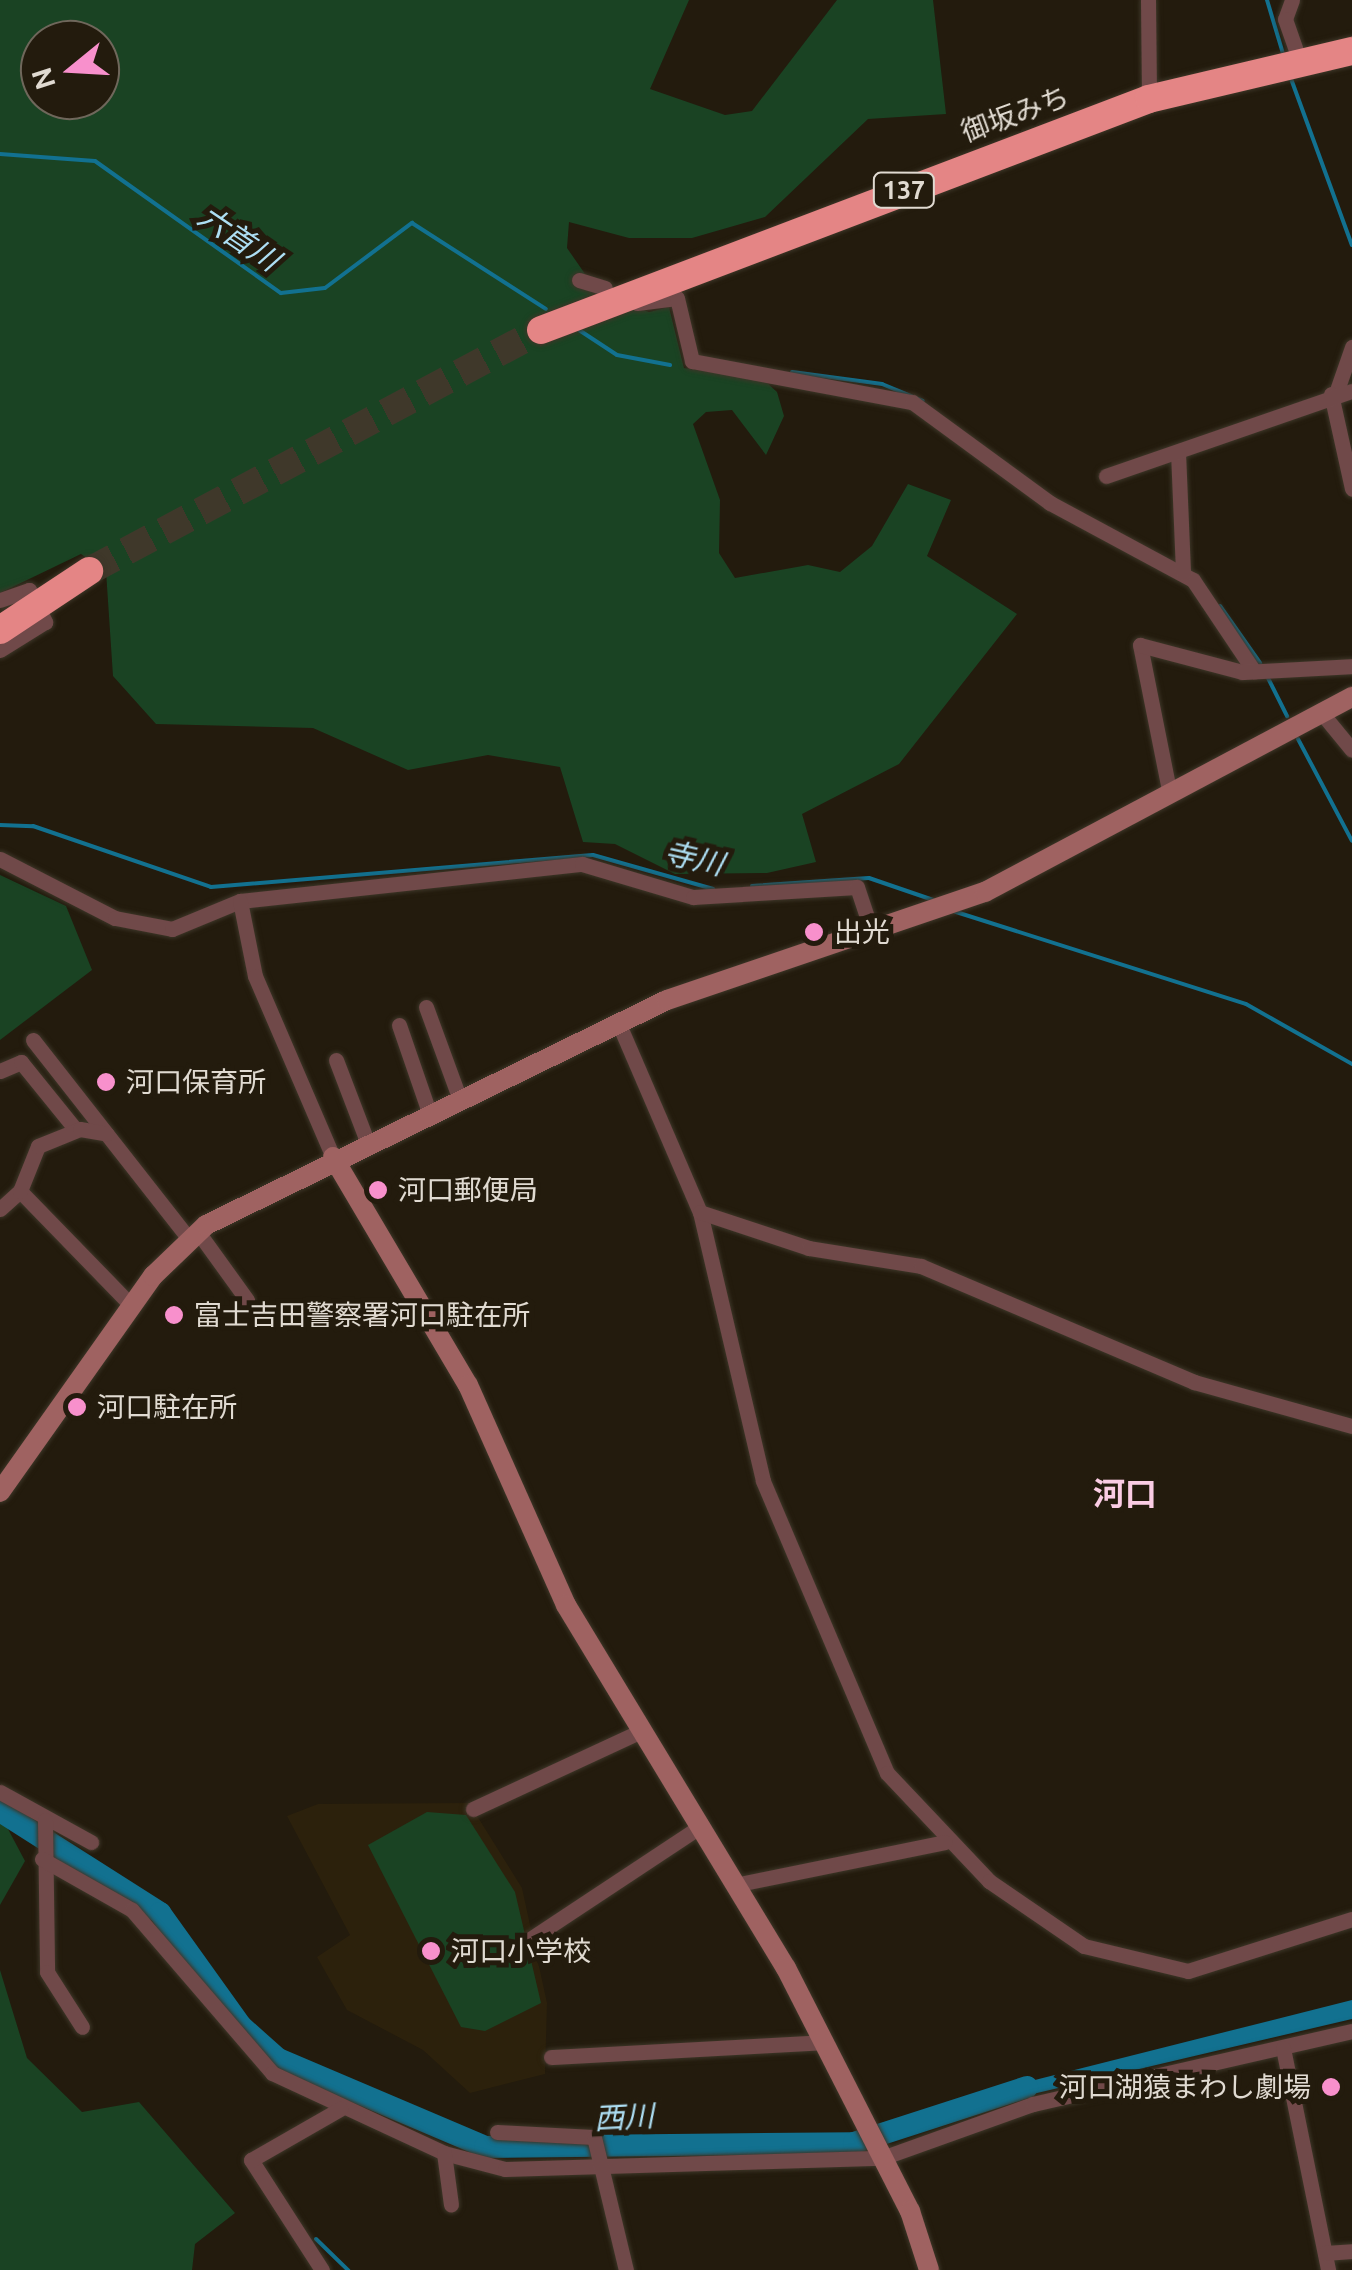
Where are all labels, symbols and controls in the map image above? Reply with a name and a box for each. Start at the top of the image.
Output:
north arrow [20,20,120,120]
text: N [25,64,61,94]
street label: 御坂みち [957,79,1073,149]
road number: 137 [872,170,936,210]
water label: 六首川 [192,198,286,278]
water label: 寺川 [661,834,727,882]
place label: 出光 [834,915,890,949]
marker: 出光 [803,921,825,943]
place label: 河口保育所 [126,1065,266,1099]
marker: 河口保育所 [95,1071,117,1093]
place label: 河口郵便局 [398,1173,538,1207]
marker: 河口郵便局 [367,1179,389,1201]
place label: 富士吉田警察署河口駐在所 [194,1298,530,1332]
marker: 富士吉田警察署河口駐在所 [163,1304,185,1326]
place label: 河口駐在所 [97,1390,237,1424]
marker: 河口駐在所 [66,1396,88,1418]
district label: 河口 [1093,1474,1157,1512]
place label: 河口小学校 [451,1934,591,1968]
marker: 河口小学校 [420,1940,442,1962]
place label: 河口湖猿まわし劇場 [1059,2070,1311,2104]
marker: 河口湖猿まわし劇場 [1320,2076,1342,2098]
water label: 西川 [593,2097,655,2137]

